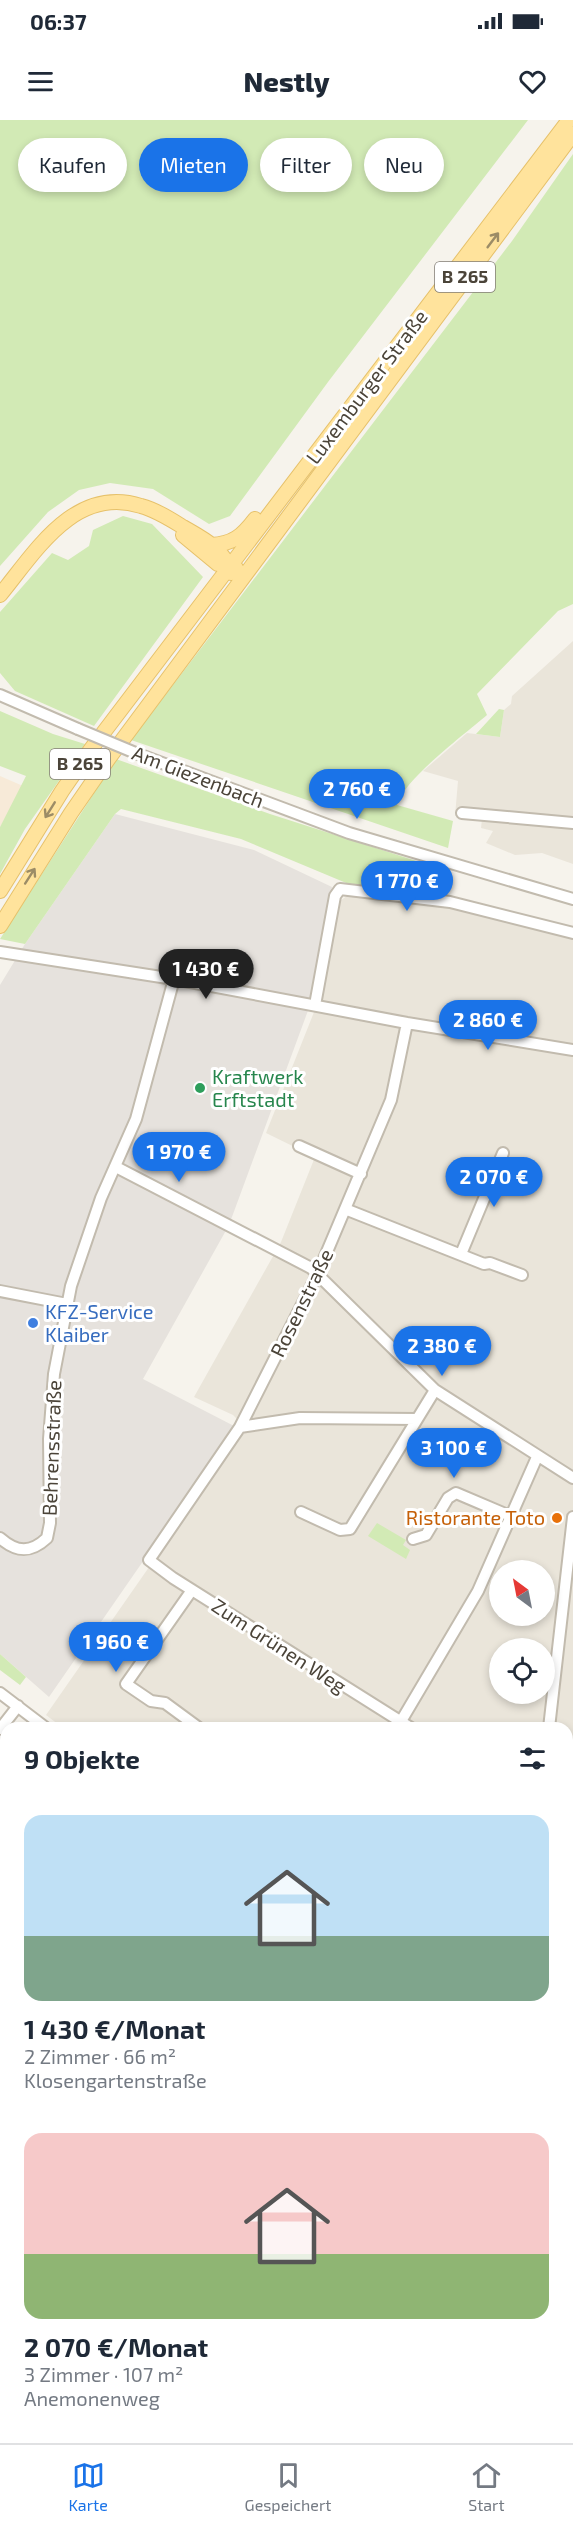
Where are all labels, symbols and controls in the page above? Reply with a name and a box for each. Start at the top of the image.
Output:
text: 06:37 [30,8,87,34]
icon: menu [24,65,57,98]
text: Nestly [244,65,329,97]
icon: heart [516,65,549,98]
chip: Kaufen [18,138,127,192]
chip: Mieten [139,138,248,192]
chip: Filter [260,138,352,192]
chip: Neu [364,138,444,192]
one-way arrow [487,233,499,249]
road number: B 265 [435,262,495,292]
street label: Luxemburger Straße [300,305,432,468]
street label: Am Giezenbach [129,740,268,812]
road number: B 265 [50,749,110,779]
pin: 2 760 € [302,769,412,820]
text: 2 760 € [323,776,391,800]
one-way arrow [43,801,55,818]
pin: 1 770 € [352,861,462,912]
one-way arrow [25,868,37,885]
text: 1 770 € [375,868,439,892]
pin: 1 430 € [151,949,261,1000]
text: 1 430 € [173,956,239,980]
pin: 2 860 € [433,1000,543,1051]
text: 2 860 € [453,1007,523,1031]
place label: Kraftwerk Erftstadt [212,1064,303,1111]
marker: Kraftwerk Erftstadt [193,1081,207,1095]
pin: 1 970 € [124,1132,234,1183]
text: 1 970 € [146,1139,212,1163]
pin: 2 070 € [439,1157,549,1208]
text: 2 070 € [460,1164,528,1188]
street label: Rosenstraße [265,1245,338,1360]
place label: KFZ-Service Klaiber [45,1299,153,1346]
marker: KFZ-Service Klaiber [26,1316,40,1330]
pin: 2 380 € [387,1326,497,1377]
text: 2 380 € [407,1333,477,1357]
street label: Behrensstraße [37,1380,65,1516]
pin: 3 100 € [399,1428,509,1479]
text: 3 100 € [421,1435,487,1459]
place label: Ristorante Toto [406,1505,545,1529]
marker: Ristorante Toto [550,1511,564,1525]
north arrow [489,1560,555,1626]
map controls [489,1560,555,1704]
street label: Zum Grünen Weg [208,1593,351,1698]
pin: 1 960 € [61,1622,171,1673]
text: 1 960 € [83,1629,149,1653]
button: locate [489,1638,555,1704]
icon: filters [516,1742,549,1775]
text: 9 Objekte [24,1743,140,1774]
icon: home [233,1854,341,1962]
text: 1 430 €/Monat [24,2013,205,2044]
text: 2 Zimmer · 66 m² [24,2044,176,2068]
text: Klosengartenstraße [24,2068,207,2092]
icon: home [233,2172,341,2280]
text: 2 070 €/Monat [24,2331,208,2362]
text: 3 Zimmer · 107 m² [24,2362,183,2386]
text: Anemonenweg [24,2386,160,2410]
tab: Karte [68,2459,108,2514]
tab: Gespeichert [245,2459,331,2514]
tab: Start [468,2459,505,2514]

